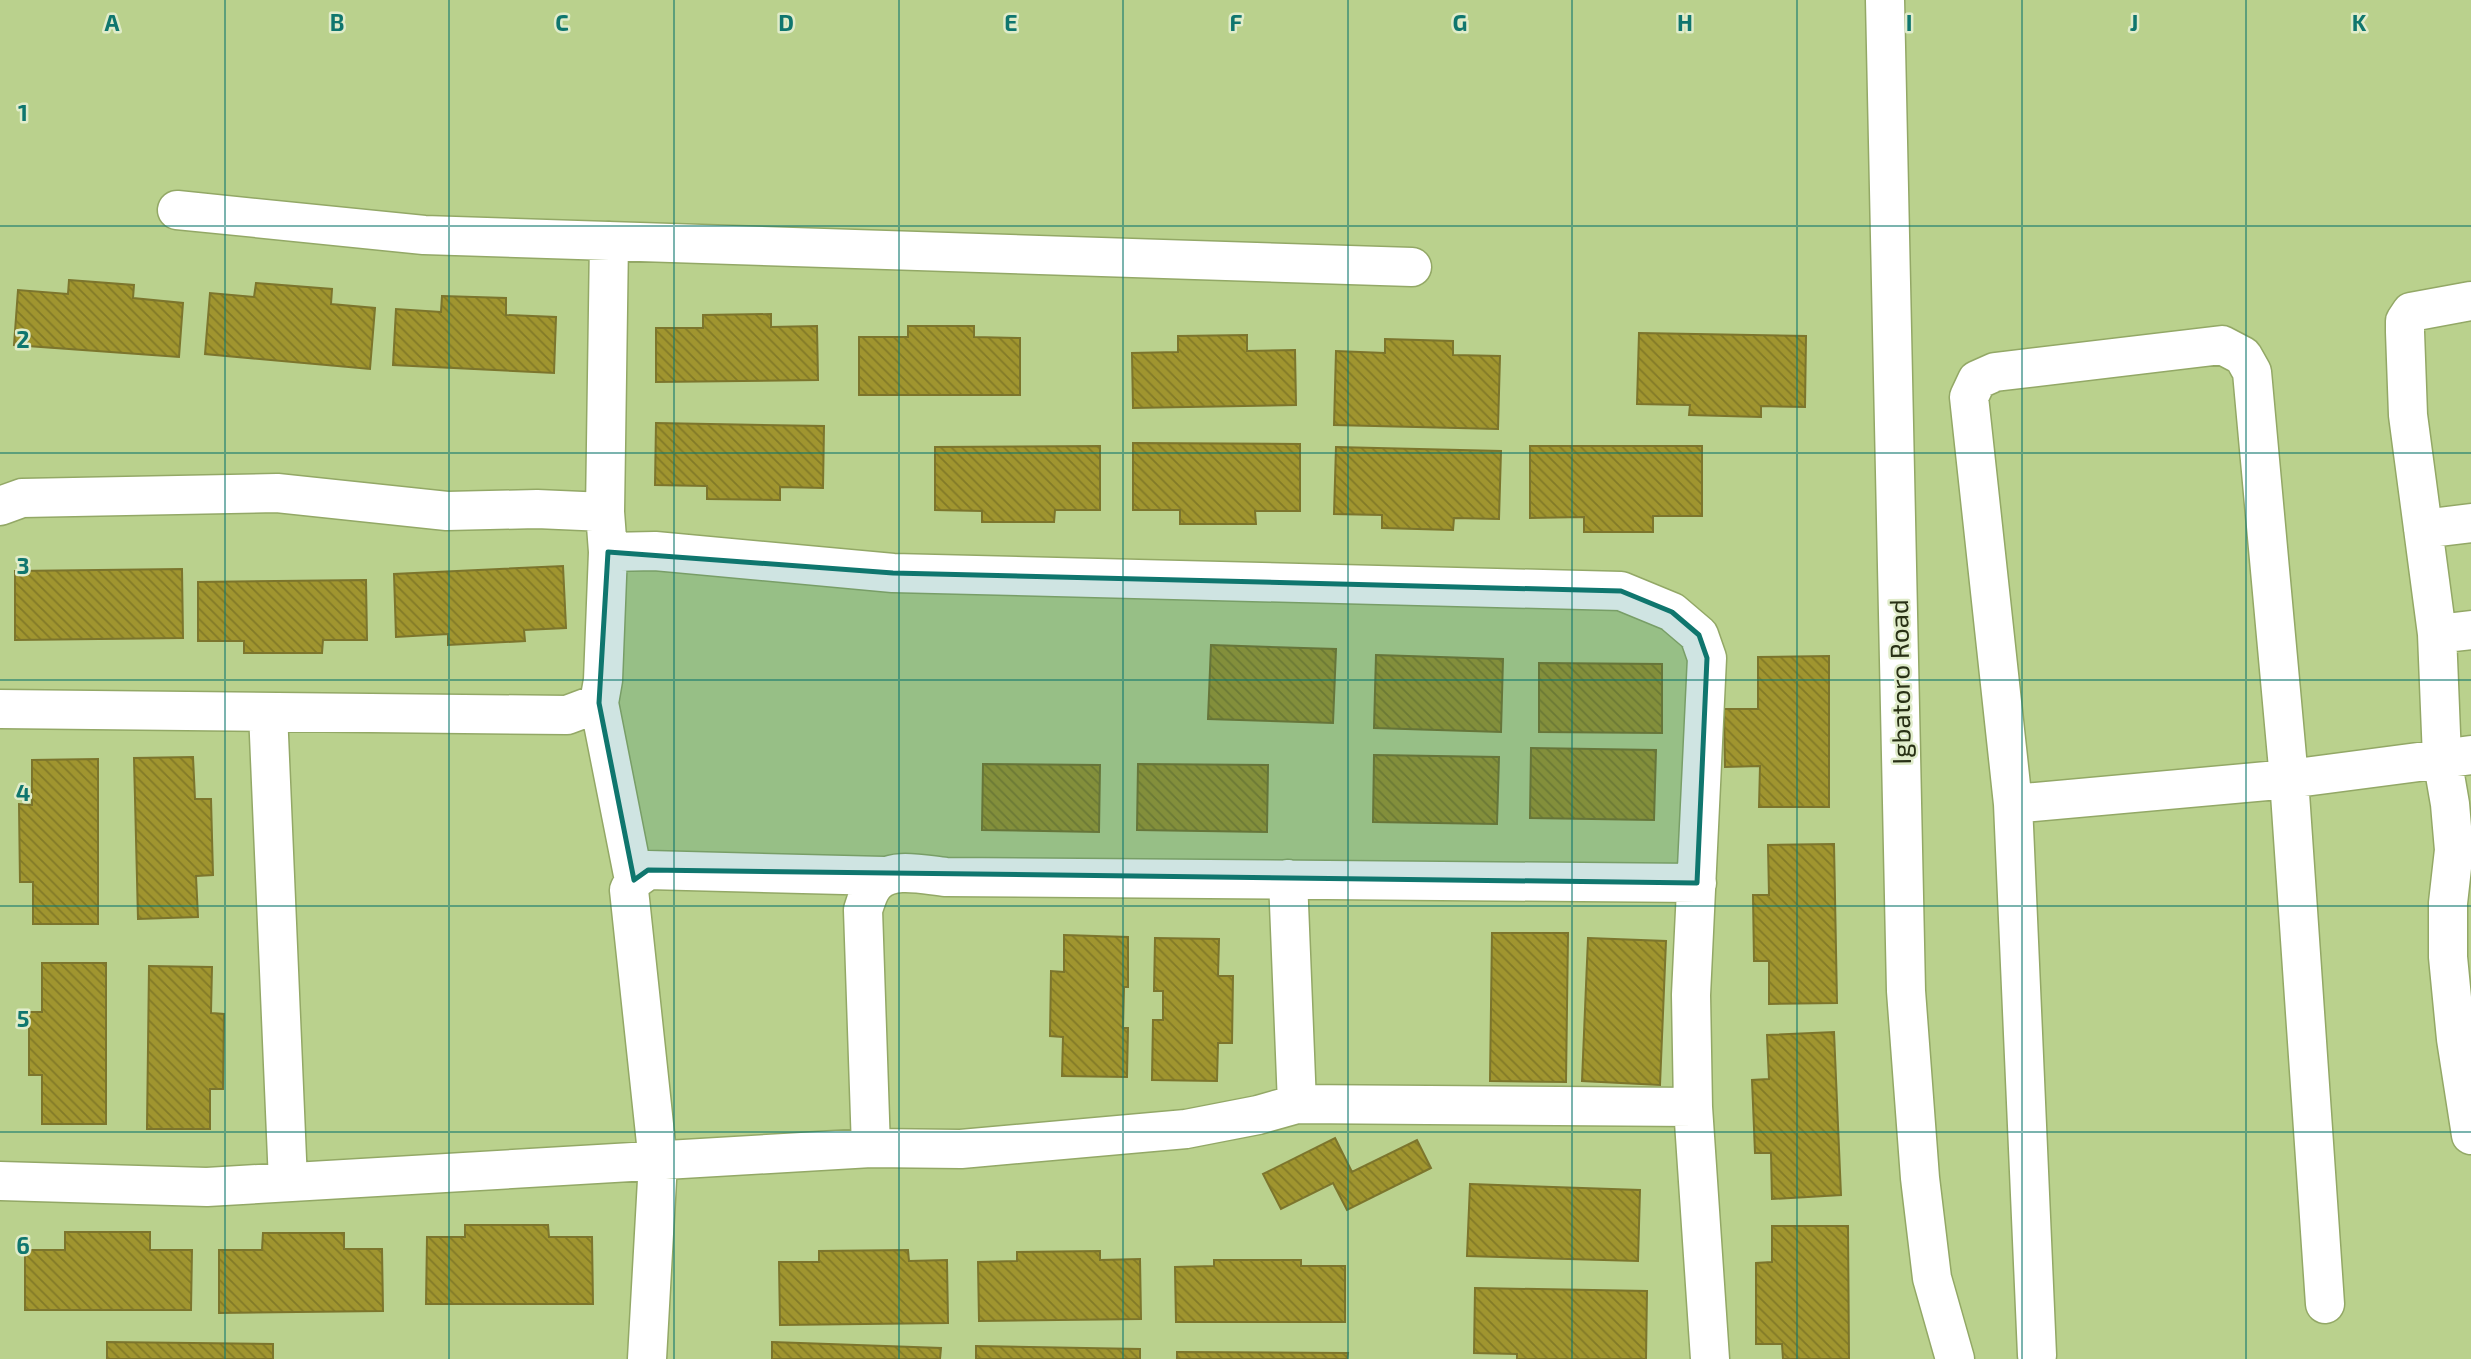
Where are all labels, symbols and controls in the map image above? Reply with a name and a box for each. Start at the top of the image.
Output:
text: A [104,8,120,36]
text: B [330,8,344,36]
text: C [555,8,569,36]
text: D [778,8,794,36]
text: E [1004,8,1018,36]
text: F [1230,8,1243,36]
text: G [1453,8,1467,36]
text: H [1677,8,1693,36]
text: I [1906,8,1912,36]
text: J [2130,8,2138,36]
text: K [2352,8,2367,36]
text: 1 [18,98,28,126]
text: 2 [16,325,30,353]
text: 3 [16,551,30,579]
street label: Igbatoro Road [1882,599,1916,765]
text: 4 [16,778,30,806]
text: 5 [17,1004,29,1032]
text: 6 [16,1231,30,1259]

